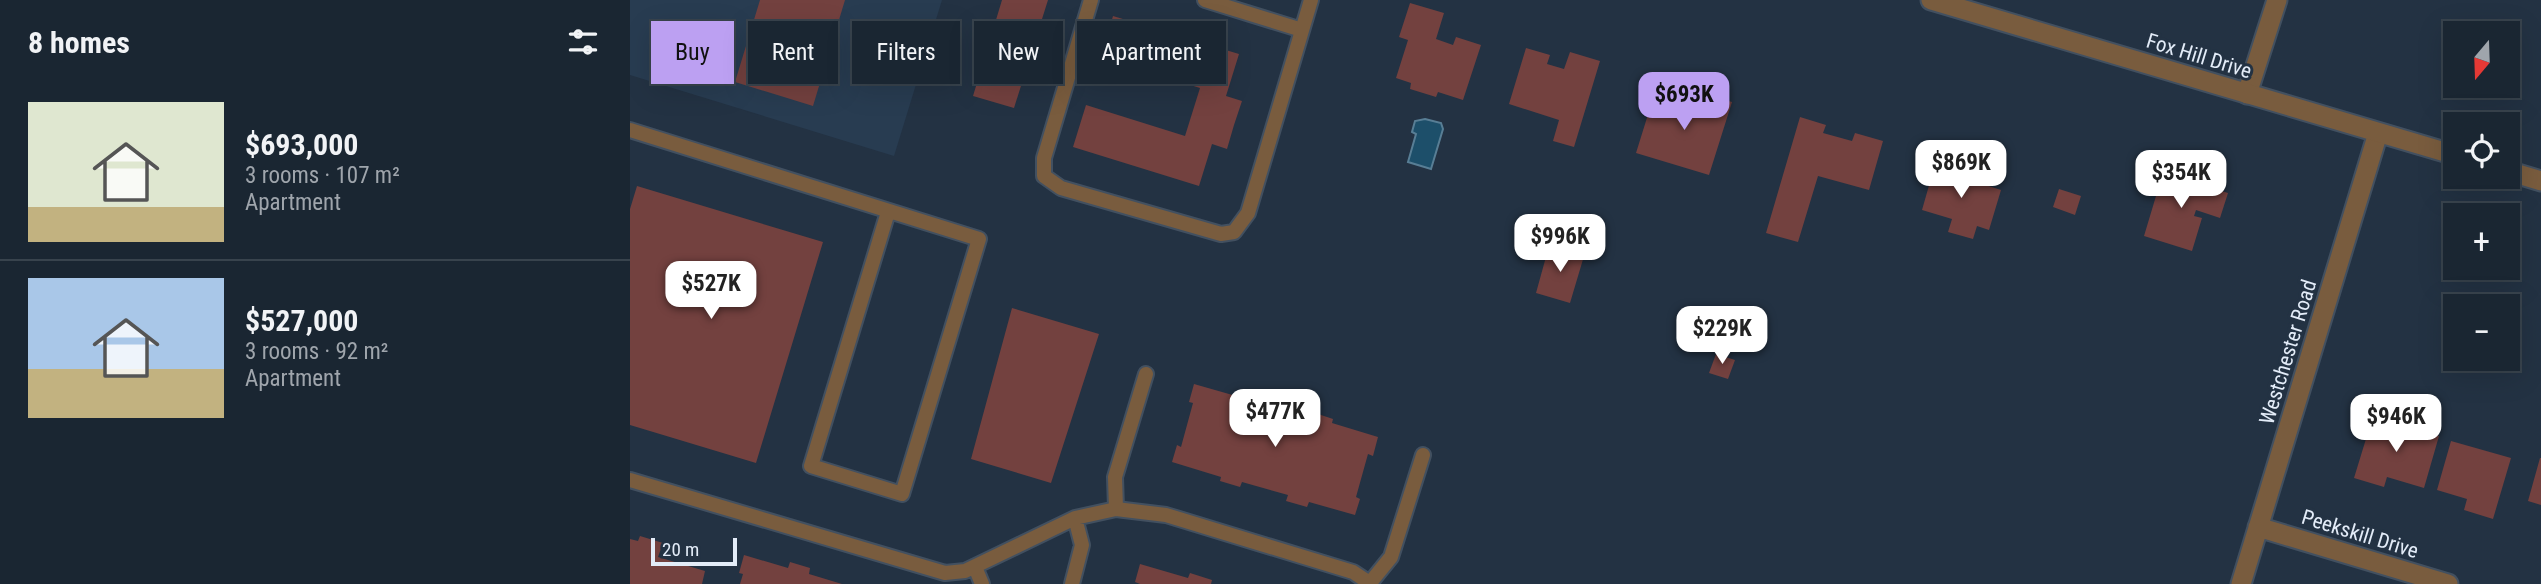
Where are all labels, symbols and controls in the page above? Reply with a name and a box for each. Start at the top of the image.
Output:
chip: Buy [651,21,734,84]
chip: Rent [748,21,838,84]
chip: Filters [852,21,960,84]
chip: New [974,21,1063,84]
chip: Apartment [1077,21,1226,84]
north arrow [2443,21,2520,98]
map controls [2443,21,2520,371]
icon: filters [564,23,602,61]
text: 8 homes [28,25,130,60]
street label: Fox Hill Drive [2144,29,2255,83]
pin: $693K [1635,72,1733,132]
text: $693K [1654,81,1714,108]
button: locate [2443,112,2520,189]
text: $693,000 [245,127,358,162]
icon: home [84,130,168,214]
pin: $869K [1912,140,2010,200]
text: $869K [1931,149,1991,176]
pin: $354K [2132,150,2230,210]
text: $354K [2151,159,2211,186]
text: 3 rooms · 107 m² [245,162,400,189]
text: Apartment [245,189,341,216]
button: + [2443,203,2520,280]
pin: $996K [1511,215,1609,274]
text: $996K [1530,223,1590,250]
pin: $527K [662,262,760,321]
text: $527K [681,270,741,297]
street label: Westchester Road [2255,277,2321,427]
button: − [2443,294,2520,371]
text: $527,000 [245,303,358,338]
icon: home [84,306,168,390]
pin: $229K [1673,306,1771,366]
text: $229K [1692,315,1752,342]
text: 3 rooms · 92 m² [245,338,388,365]
text: Apartment [245,365,341,392]
pin: $477K [1226,390,1324,449]
pin: $946K [2347,394,2445,454]
text: $477K [1245,398,1305,425]
text: $946K [2366,403,2426,430]
street label: Peekskill Drive [2299,505,2421,563]
scale bar [651,535,737,567]
text: 20 m [662,538,699,561]

